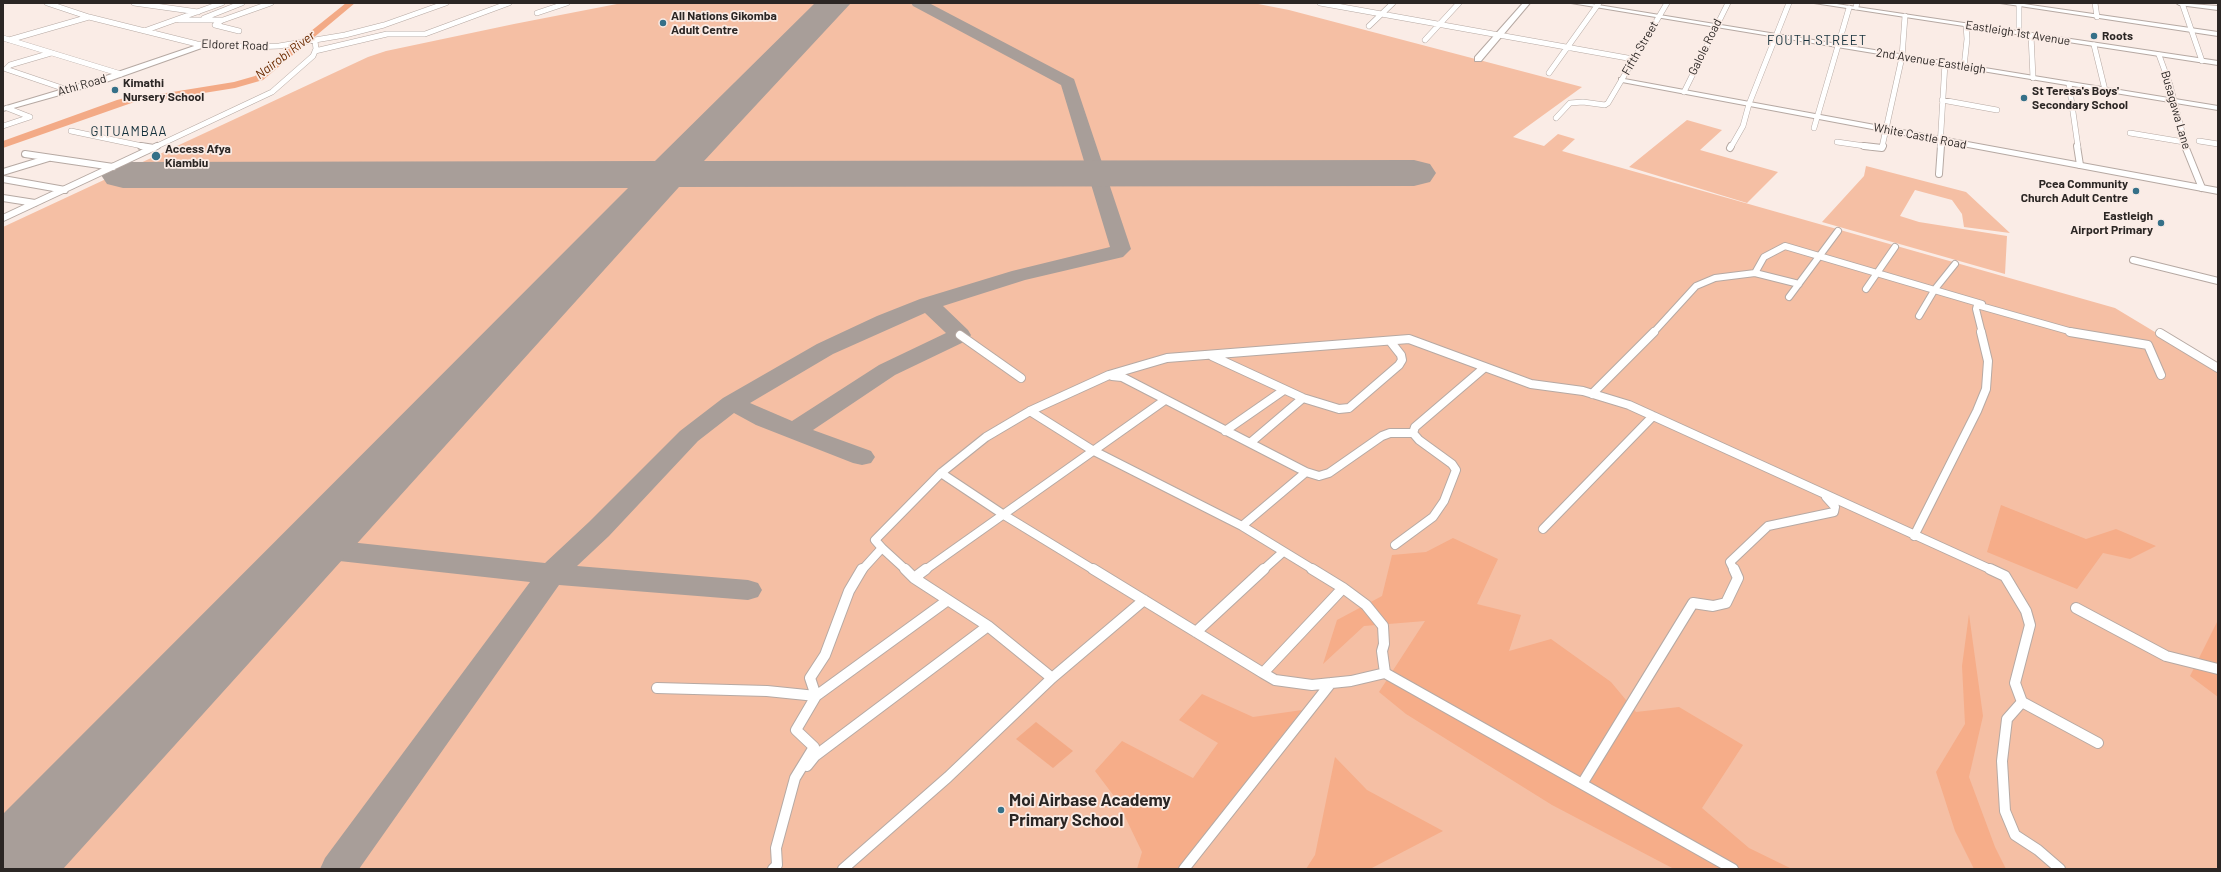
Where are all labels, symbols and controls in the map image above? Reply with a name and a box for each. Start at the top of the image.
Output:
place label: All Nations Gikomba Adult Centre [671,9,777,37]
street label: Galole Road [1685,17,1725,77]
marker: All Nations Gikomba Adult Centre [658,18,668,28]
street label: Fifth Street [1619,18,1661,78]
street label: Eastleigh 1st Avenue [1965,18,2071,48]
water label: Nairobi River [252,28,318,82]
place label: Roots [2102,29,2133,43]
marker: Roots [2089,31,2099,41]
district label: FOUTH STREET [1767,33,1867,49]
street label: Eldoret Road [201,37,269,53]
street label: 2nd Avenue Eastleigh [1875,45,1987,77]
street label: Busagawa Lane [2158,69,2194,151]
street label: Athi Road [56,71,108,99]
place label: Kimathi Nursery School [123,76,204,104]
place label: St Teresa's Boys' Secondary School [2032,84,2128,112]
marker: Kimathi Nursery School [110,85,120,95]
marker: St Teresa's Boys' Secondary School [2019,93,2029,103]
street label: White Castle Road [1872,120,1968,152]
district label: GITUAMBAA [91,124,167,140]
place label: Access Afya Kiambiu [165,142,231,170]
marker: Access Afya Kiambiu [150,150,162,162]
place label: Pcea Community Church Adult Centre [2021,177,2128,205]
marker: Pcea Community Church Adult Centre [2131,186,2141,196]
place label: Eastleigh Airport Primary [2070,209,2153,237]
marker: Eastleigh Airport Primary [2156,218,2166,228]
place label: Moi Airbase Academy Primary School [1009,790,1171,830]
marker: Moi Airbase Academy Primary School [996,805,1006,815]

